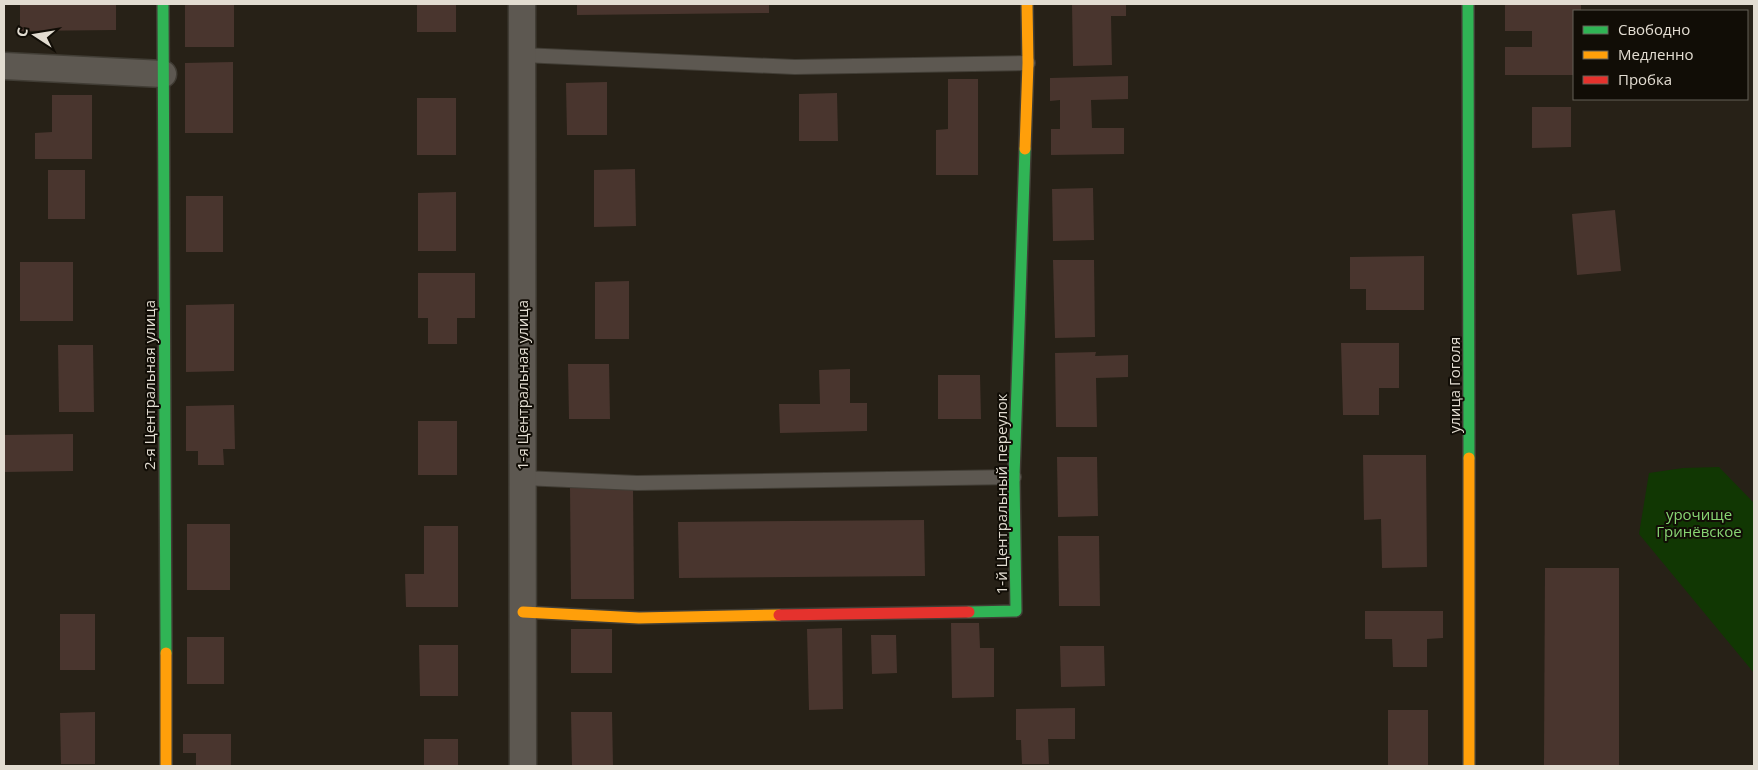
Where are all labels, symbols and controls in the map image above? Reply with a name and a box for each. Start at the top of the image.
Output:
north arrow [10,10,60,60]
legend [1573,10,1748,100]
text: Свободно [1618,19,1690,39]
text: С [12,26,32,39]
text: Медленно [1618,44,1694,64]
text: Пробка [1618,69,1672,89]
street label: 2-я Центральная улица [139,300,159,470]
street label: 1-я Центральная улица [512,300,532,470]
street label: улица Гоголя [1444,337,1464,433]
street label: 1-й Центральный переулок [991,394,1011,594]
park label: урочище Гринёвское [1656,504,1742,541]

